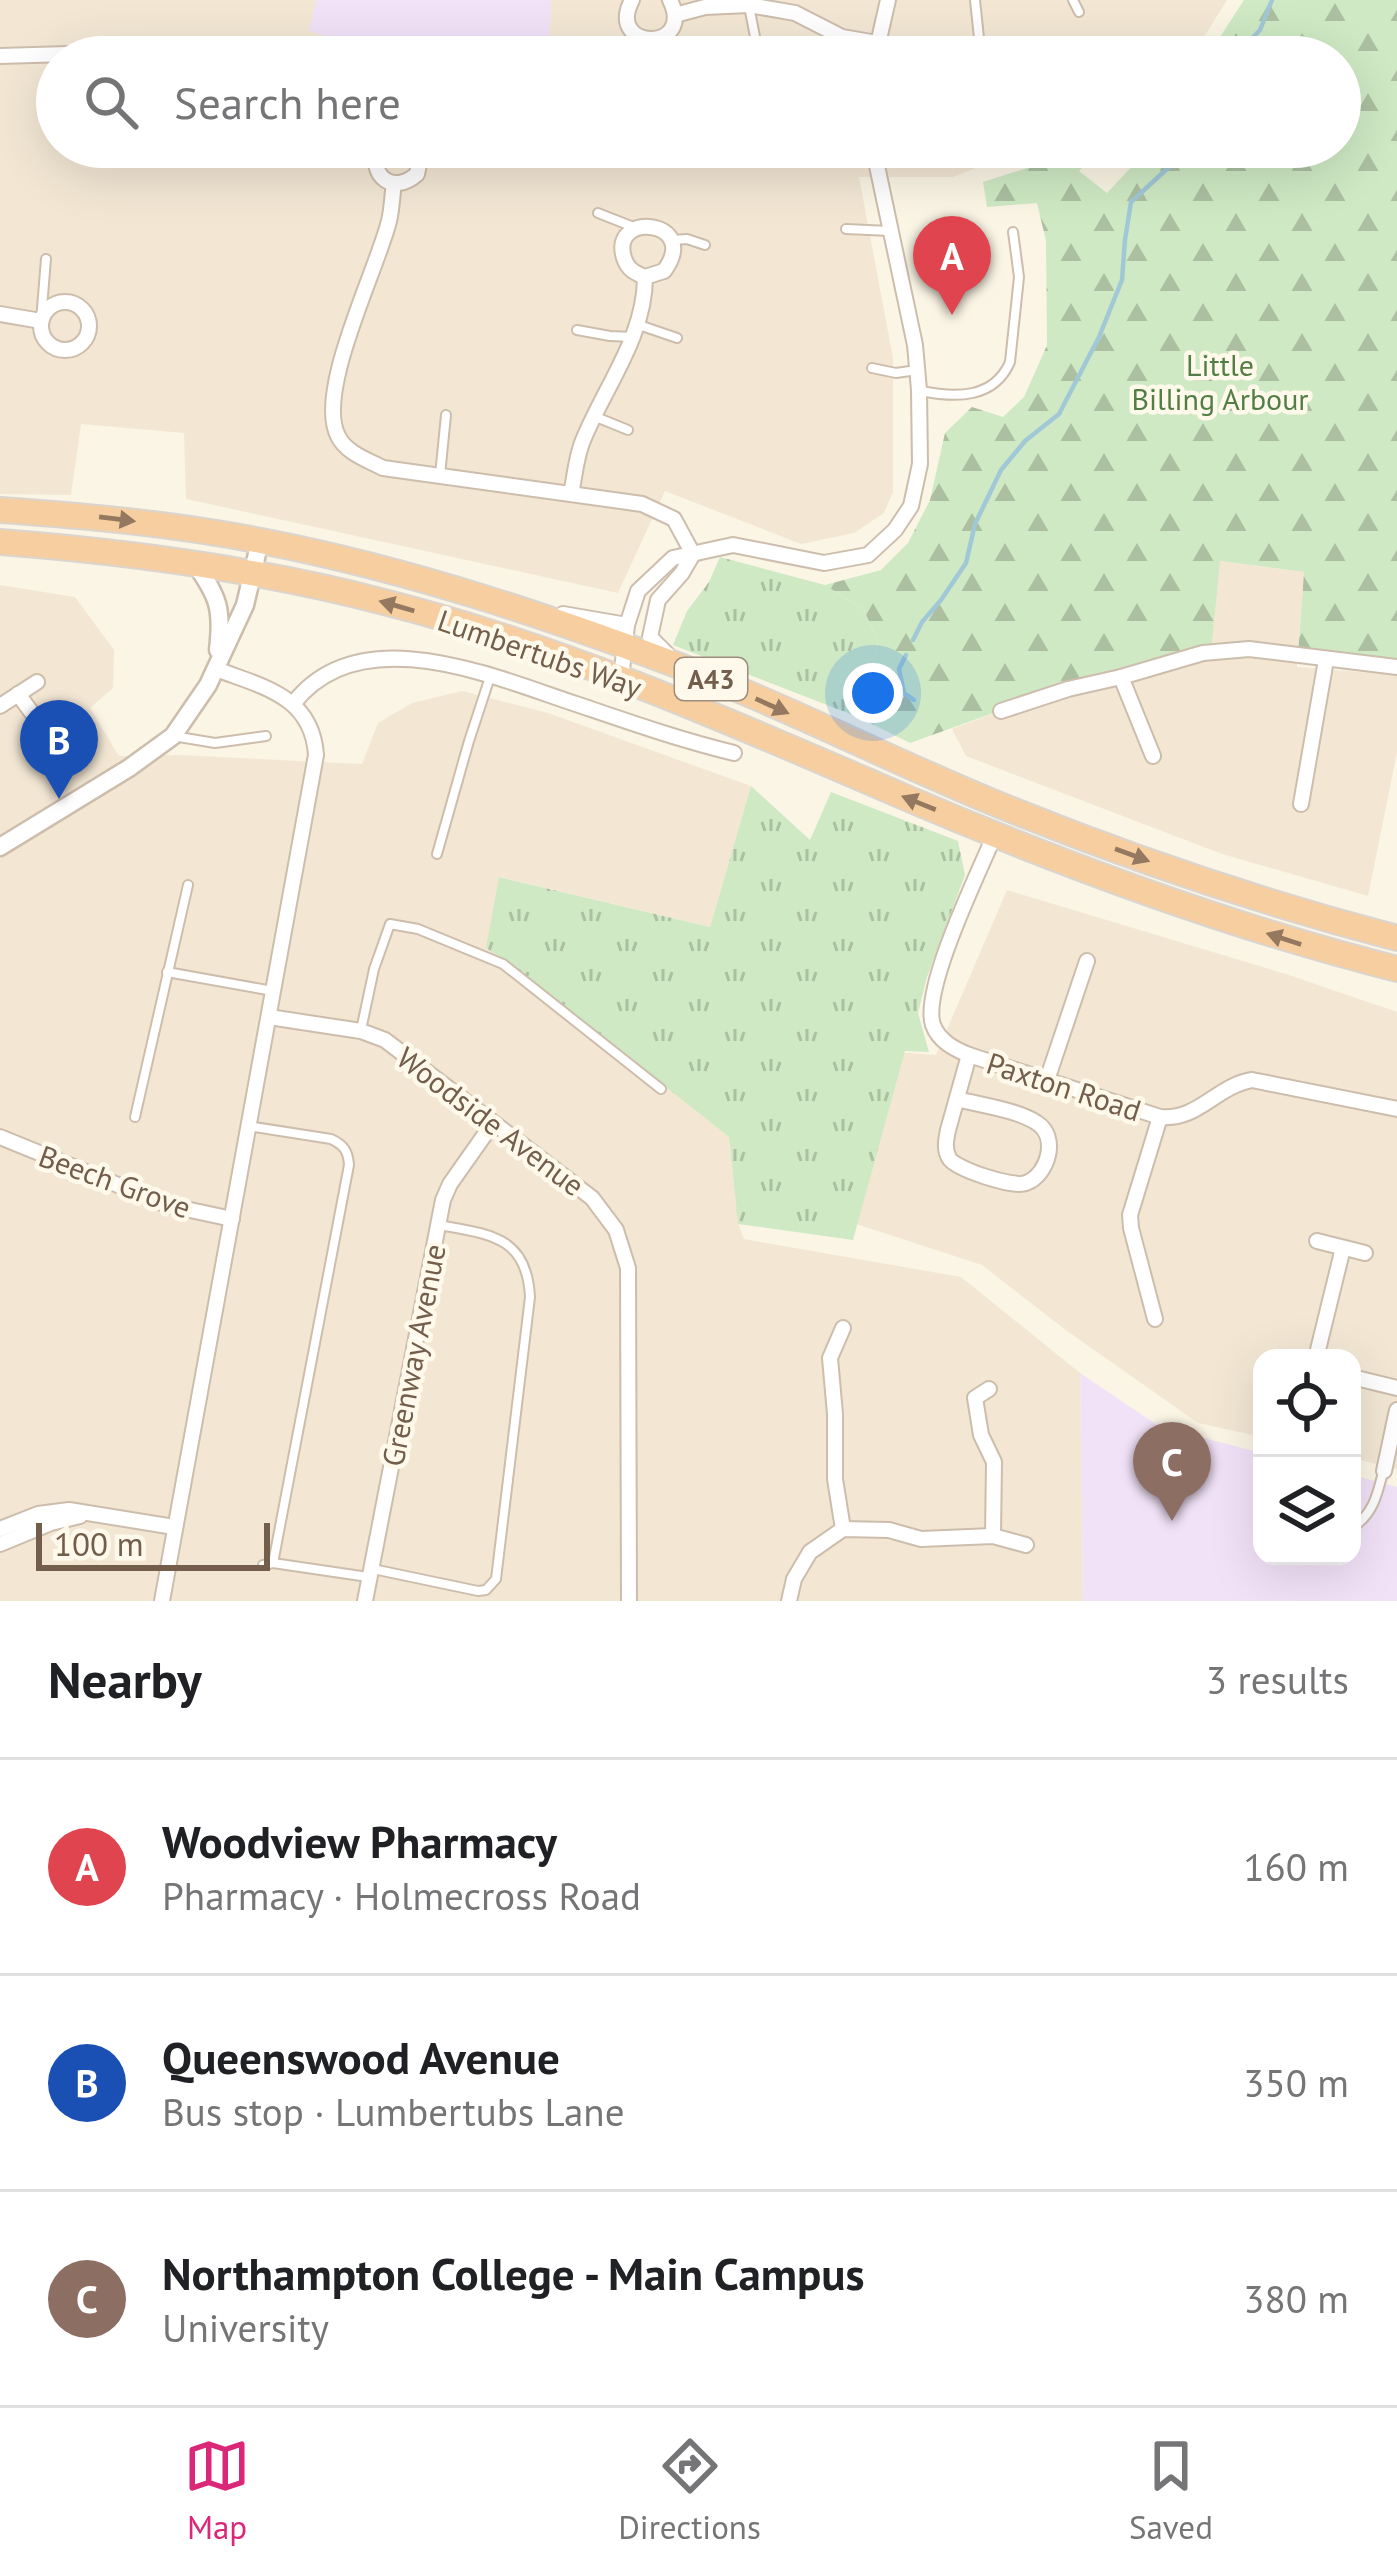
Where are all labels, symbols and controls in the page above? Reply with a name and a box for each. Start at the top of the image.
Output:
search box [36,36,1361,168]
icon: search [78,69,144,135]
text: Search here [174,73,401,131]
pin: A [913,216,991,315]
park label: Little Billing Arbour [1131,345,1309,418]
one-way arrow [98,510,136,529]
one-way arrow [379,595,416,614]
street label: Lumbertubs Way [433,600,647,706]
road number: A43 [675,658,747,700]
your location [843,663,903,723]
one-way arrow [755,696,790,716]
pin: B [20,700,98,799]
one-way arrow [900,793,936,812]
one-way arrow [1115,847,1151,865]
one-way arrow [1265,929,1302,947]
street label: Woodside Avenue [390,1038,592,1204]
street label: Paxton Road [982,1043,1146,1129]
street label: Beech Grove [34,1135,196,1227]
street label: Greenway Avenue [372,1241,454,1469]
map controls [1253,1349,1361,1565]
button: locate [1253,1349,1361,1457]
pin: C [1133,1422,1211,1521]
button: layers [1253,1457,1361,1565]
scale bar [36,1517,270,1570]
text: 100 m [54,1522,144,1565]
text: Nearby [48,1646,202,1712]
text: 3 results [1206,1654,1349,1705]
text: Woodview Pharmacy [162,1812,557,1870]
text: A [75,1841,99,1892]
text: 160 m [1243,1841,1349,1892]
text: Pharmacy · Holmecross Road [162,1870,641,1921]
text: Queenswood Avenue [162,2028,560,2086]
text: B [75,2057,99,2108]
text: 350 m [1243,2057,1349,2108]
text: Bus stop · Lumbertubs Lane [162,2086,624,2137]
text: Northampton College - Main Campus [162,2244,865,2302]
text: C [76,2273,98,2324]
text: 380 m [1243,2273,1349,2324]
text: University [162,2302,329,2353]
tab: Map [184,2433,250,2548]
tab: Directions [618,2433,761,2548]
tab: Saved [1129,2433,1213,2548]

